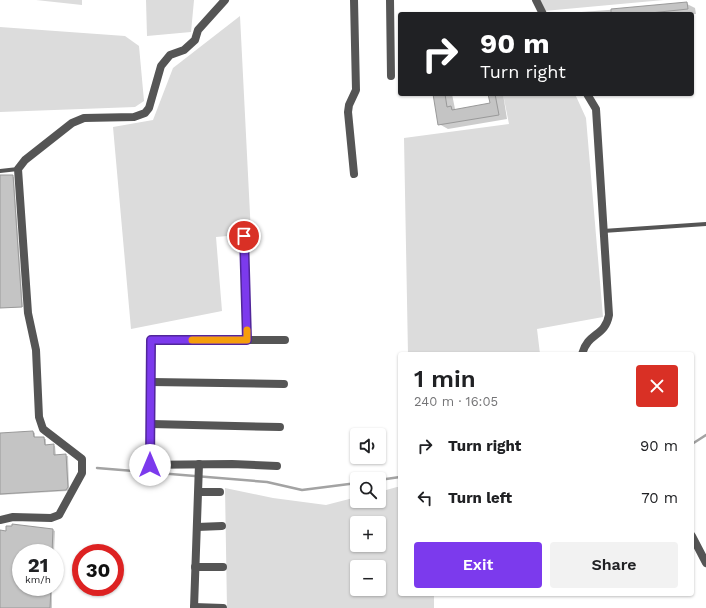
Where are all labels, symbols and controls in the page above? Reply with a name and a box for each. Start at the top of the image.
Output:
text: 90 m [480,27,550,60]
icon: right [414,28,466,80]
text: Turn right [480,61,566,82]
pin [227,219,261,253]
icon: arrive [233,225,255,247]
text: 1 min [414,365,476,393]
button: close [636,365,678,407]
text: 240 m · 16:05 [414,394,498,409]
map controls [350,428,386,596]
button: sound [350,428,386,464]
icon: right [414,435,436,457]
text: Turn right [448,437,521,455]
text: 90 m [640,437,678,455]
position arrow [129,444,171,486]
button: search [350,472,386,508]
icon: left [414,487,436,509]
text: Turn left [448,489,512,507]
text: 70 m [641,489,678,507]
button: + [350,516,386,552]
button: Exit [414,542,542,588]
button: Share [550,542,678,588]
speed limit sign: 30 [72,544,124,596]
text: 21 [28,553,48,577]
button: − [350,560,386,596]
text: km/h [25,574,51,585]

